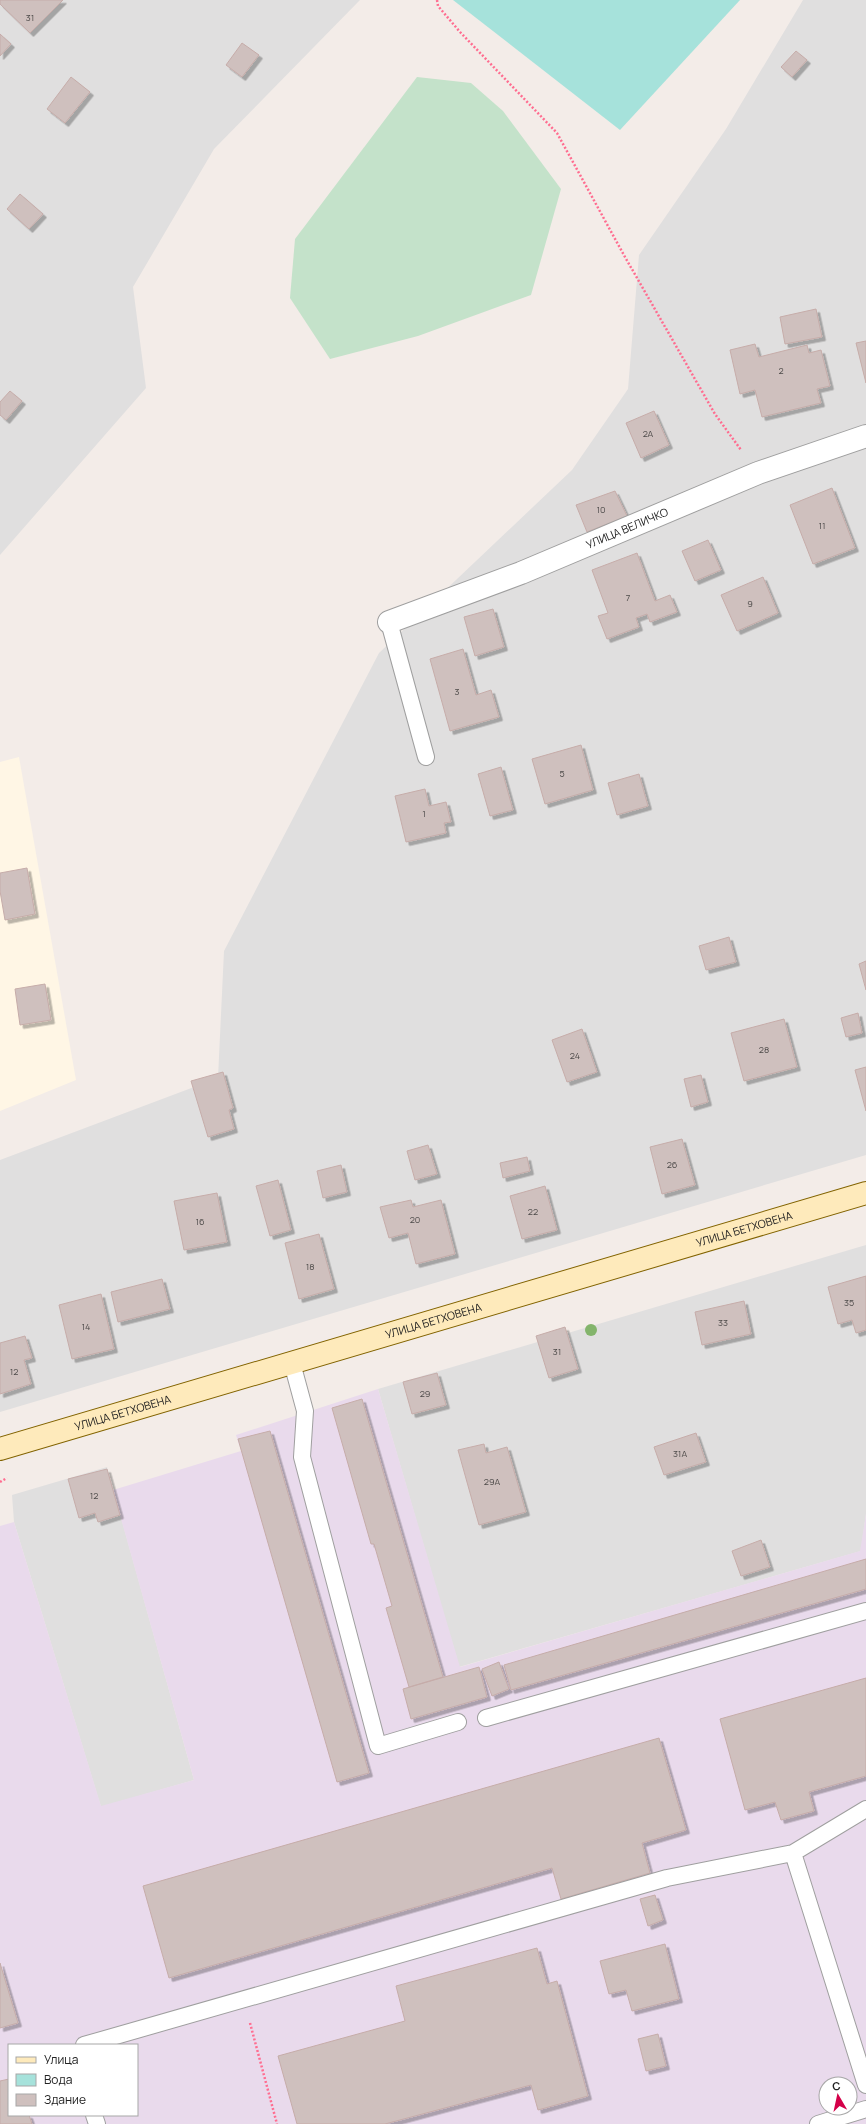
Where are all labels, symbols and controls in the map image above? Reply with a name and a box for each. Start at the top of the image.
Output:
house number: 31 [26,11,34,24]
house number: 2 [778,364,784,377]
house number: 2А [643,427,654,440]
house number: 10 [597,503,606,516]
street label: УЛИЦА ВЕЛИЧКО [584,504,670,552]
house number: 11 [818,519,826,532]
house number: 7 [626,591,631,604]
house number: 9 [747,597,753,610]
house number: 3 [455,685,460,698]
house number: 5 [559,767,565,780]
house number: 1 [422,807,426,820]
house number: 28 [759,1043,769,1056]
house number: 24 [570,1049,580,1062]
house number: 26 [667,1158,678,1171]
house number: 22 [528,1205,538,1218]
street label: УЛИЦА БЕТХОВЕНА [694,1207,794,1250]
house number: 20 [410,1213,420,1226]
house number: 16 [195,1215,205,1228]
house number: 18 [306,1260,314,1273]
house number: 35 [844,1296,854,1309]
street label: УЛИЦА БЕТХОВЕНА [383,1299,483,1342]
house number: 33 [718,1316,728,1329]
house number: 14 [82,1320,90,1333]
house number: 31 [553,1345,561,1358]
house number: 12 [10,1365,18,1378]
house number: 29 [420,1387,430,1400]
street label: УЛИЦА БЕТХОВЕНА [73,1391,173,1434]
house number: 31А [673,1447,687,1460]
house number: 29А [484,1475,501,1488]
house number: 12 [90,1489,98,1502]
legend [8,2044,138,2116]
text: Улица [44,2051,78,2068]
text: Вода [44,2071,72,2088]
north arrow [818,2076,858,2116]
text: С [831,2078,842,2094]
text: Здание [44,2091,86,2108]

